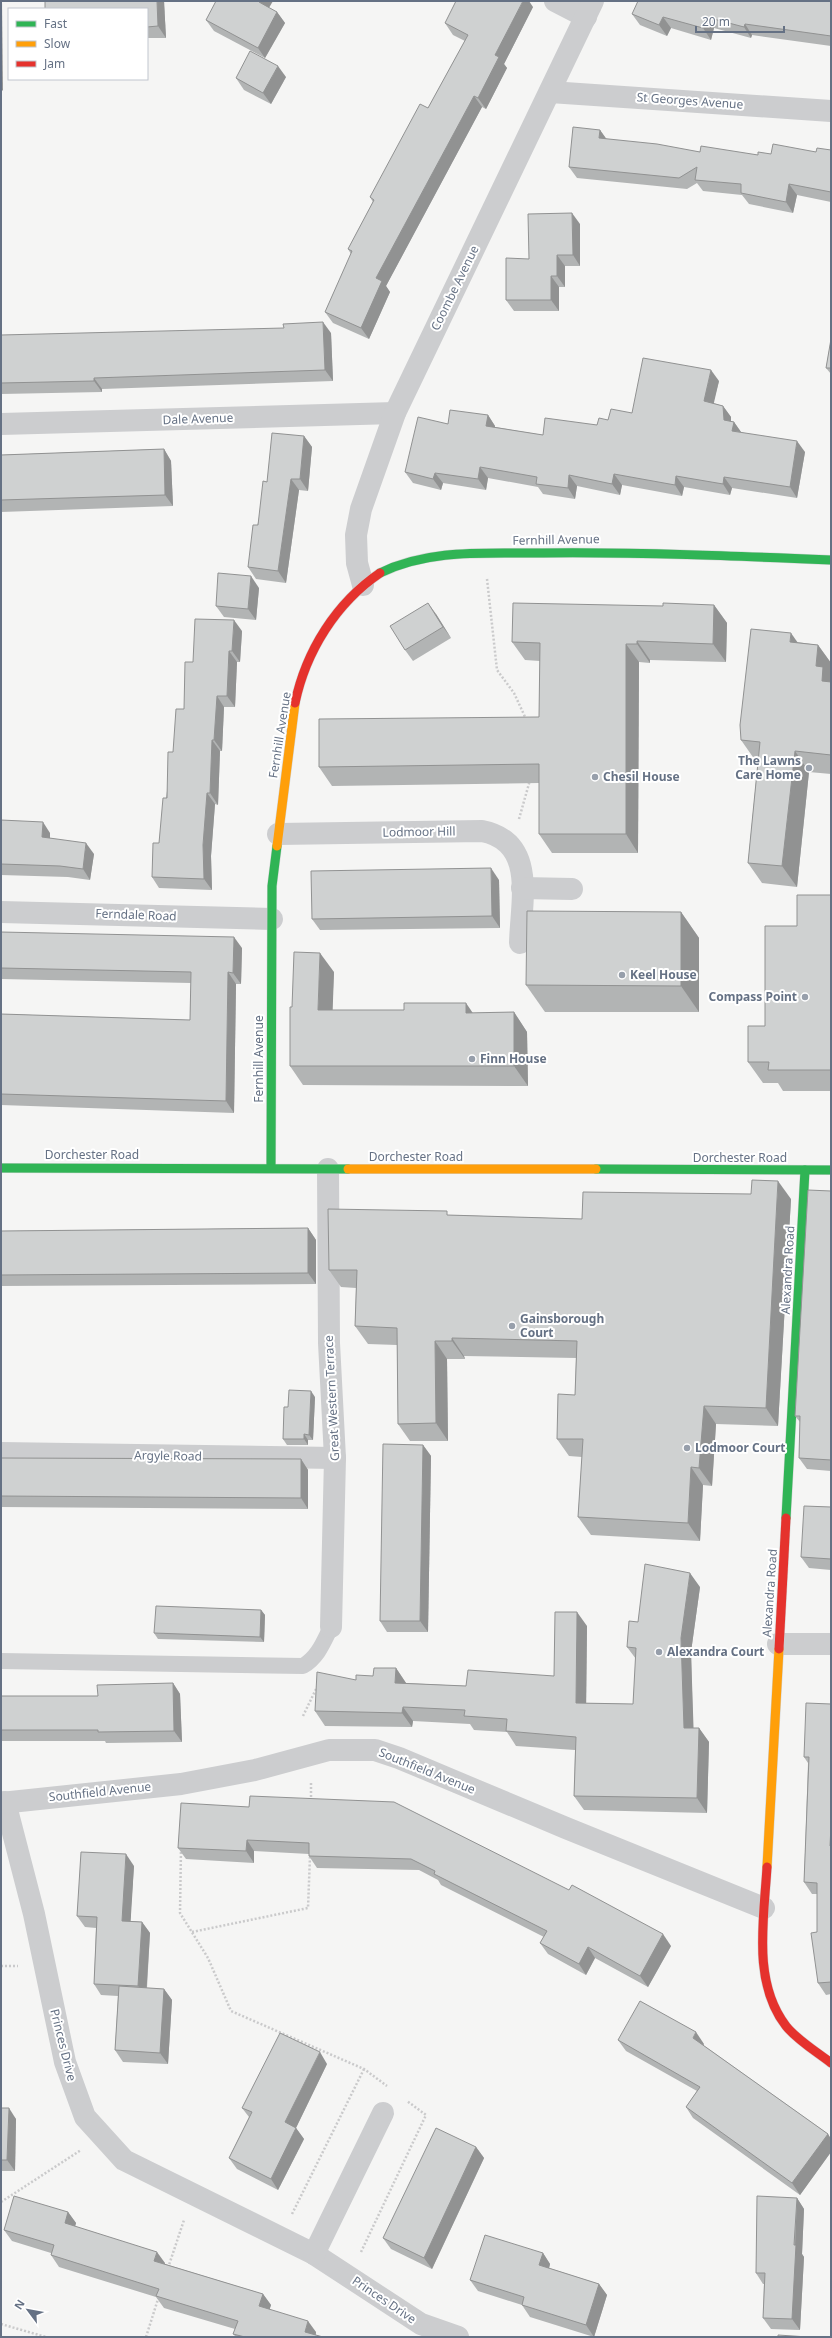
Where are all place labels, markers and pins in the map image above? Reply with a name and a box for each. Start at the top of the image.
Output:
place label: The Lawns Care Home [735,752,801,783]
marker: The Lawns Care Home [804,763,814,773]
place label: Chesil House [603,768,680,785]
marker: Chesil House [590,772,600,782]
place label: Keel House [630,966,697,983]
marker: Keel House [617,970,627,980]
place label: Compass Point [709,988,797,1005]
marker: Compass Point [800,992,810,1002]
place label: Finn House [480,1050,547,1067]
marker: Finn House [467,1054,477,1064]
place label: Gainsborough Court [520,1310,604,1341]
marker: Gainsborough Court [507,1321,517,1331]
place label: Lodmoor Court [695,1439,786,1456]
marker: Lodmoor Court [682,1443,692,1453]
place label: Alexandra Court [667,1643,764,1660]
marker: Alexandra Court [654,1647,664,1657]

